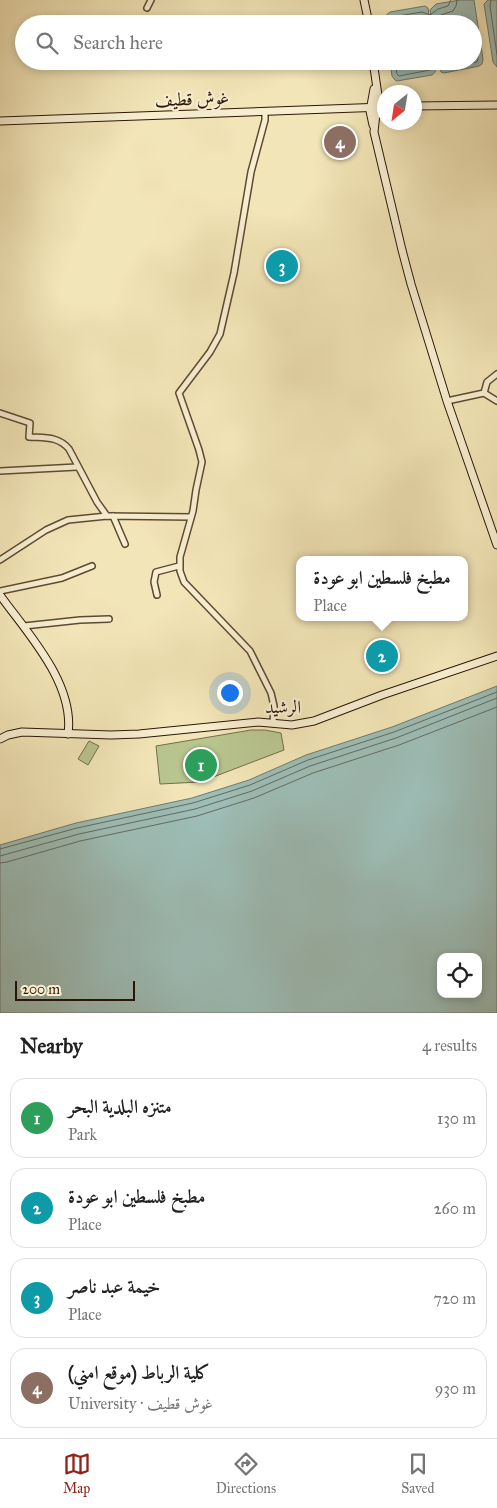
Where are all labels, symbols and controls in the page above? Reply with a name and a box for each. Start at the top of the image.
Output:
search box [15,15,482,70]
icon: search [33,29,61,57]
text: Search here [73,31,163,54]
north arrow [377,85,422,130]
street label: غوش قطيف [155,87,229,111]
pin: 4 [324,123,356,161]
pin: 3 [266,247,298,285]
popup [296,556,468,621]
text: مطبخ فلسطين ابو عودة [313,566,451,589]
text: Place [313,596,347,615]
pin: 2 [366,637,398,675]
your location [217,680,243,706]
street label: الرشيد [265,696,301,718]
pin: 1 [185,746,217,784]
map controls [437,953,482,998]
button: locate [437,953,482,998]
scale bar [15,978,135,1001]
text: 200 m [22,981,60,998]
text: Nearby [20,1033,83,1059]
text: 4 results [422,1036,477,1055]
text: متنزه البلدية البحر [68,1095,172,1118]
text: 1 [34,1109,40,1128]
text: 130 m [437,1109,476,1128]
text: Park [68,1125,97,1144]
text: مطبخ فلسطين ابو عودة [68,1185,205,1208]
text: 2 [33,1199,41,1218]
text: 260 m [434,1199,476,1218]
text: Place [68,1215,102,1234]
text: خيمة عبد ناصر [68,1275,161,1298]
text: 3 [34,1289,40,1308]
text: 720 m [433,1289,476,1308]
text: Place [68,1305,102,1324]
text: كلية الرباط (موقع امني) [68,1361,210,1384]
text: 4 [33,1379,41,1398]
text: 930 m [435,1379,476,1398]
text: University · غوش قطيف [68,1394,213,1413]
tab: Map [63,1450,91,1497]
tab: Directions [216,1450,276,1497]
tab: Saved [401,1450,434,1497]

